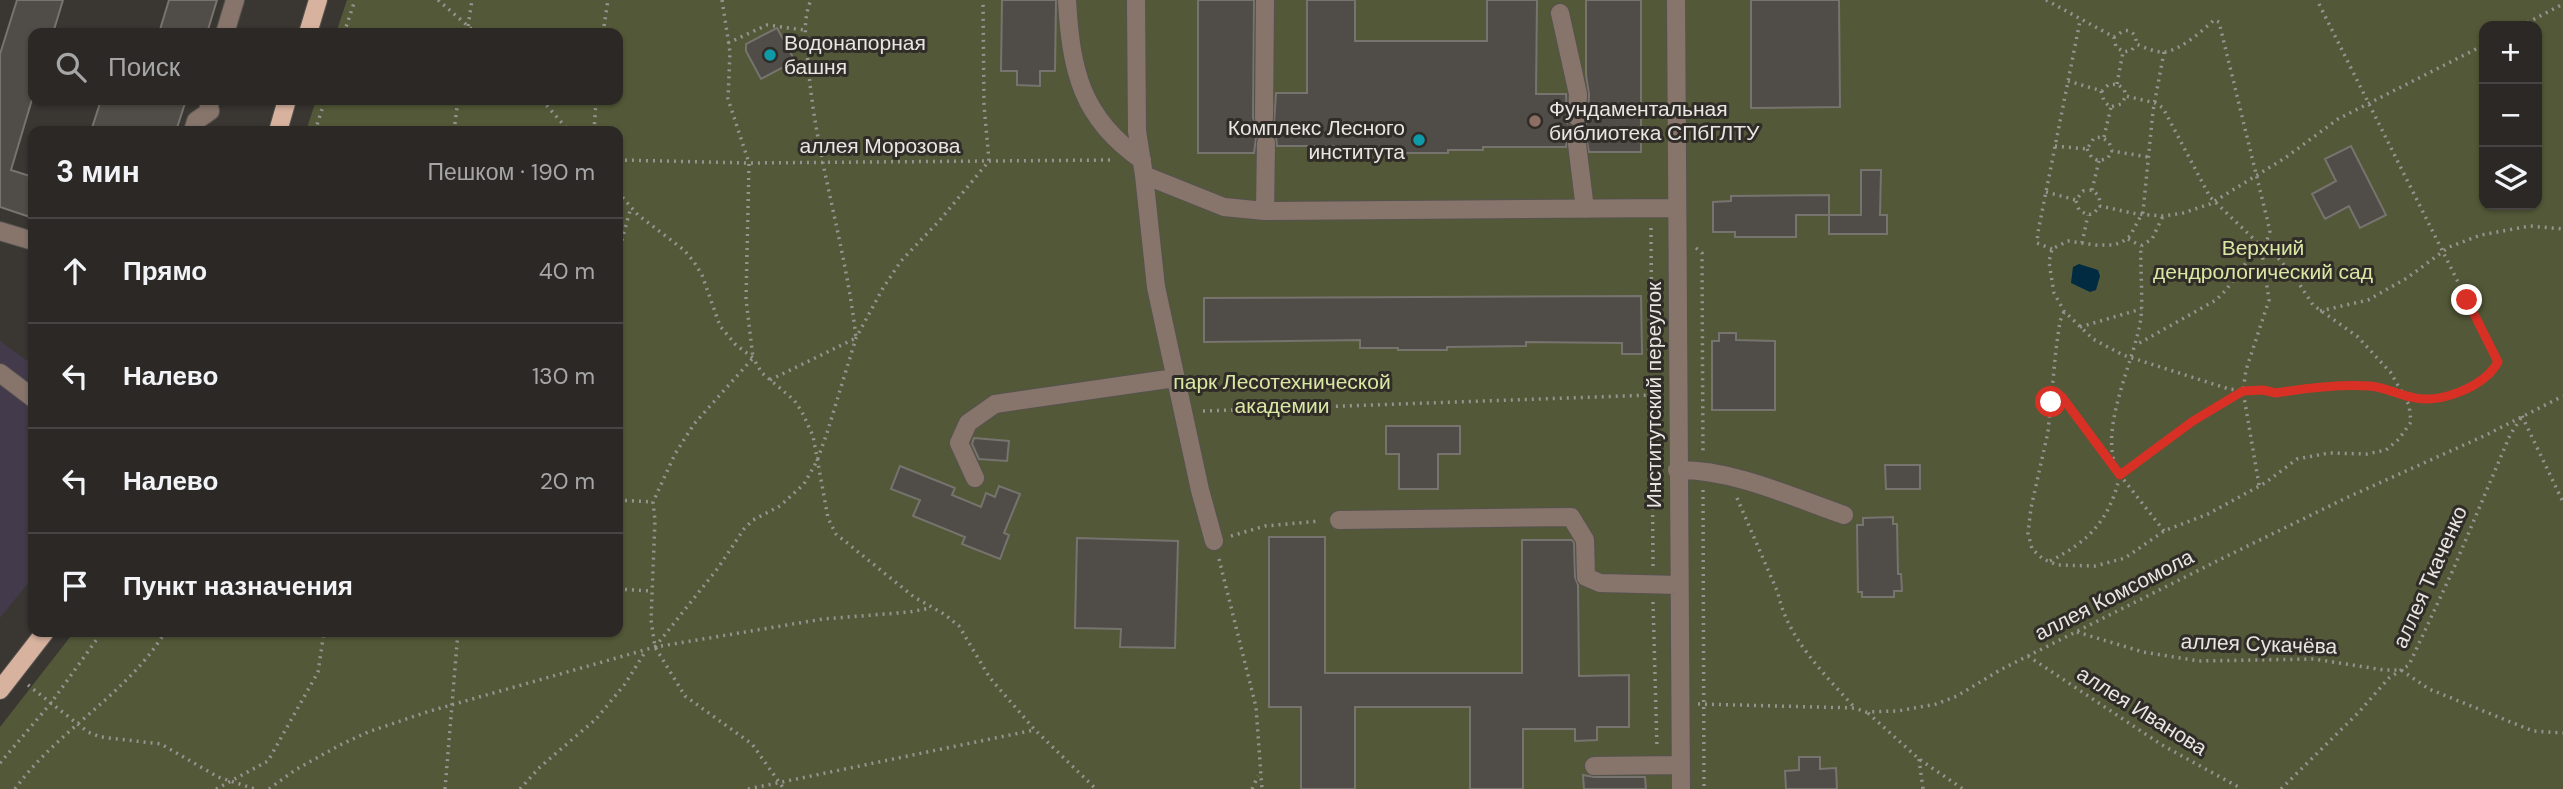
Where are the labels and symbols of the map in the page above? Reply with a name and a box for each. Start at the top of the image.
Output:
place label: Водонапорная башня [784,29,926,81]
marker: Водонапорная башня [762,47,778,63]
place label: Фундаментальная библиотека СПбГЛТУ [1549,95,1760,147]
marker: Фундаментальная библиотека СПбГЛТУ [1527,113,1543,129]
place label: Комплекс Лесного института [1228,114,1405,166]
street label: аллея Морозова [799,132,961,160]
marker: Комплекс Лесного института [1411,132,1427,148]
park label: Верхний дендрологический сад [2153,234,2373,286]
street label: Институтский переулок [1640,281,1668,508]
route end [2451,284,2482,315]
park label: парк Лесотехнической академии [1173,368,1391,420]
route start [2035,386,2066,417]
street label: аллея Ткаченко [2386,501,2474,653]
street label: аллея Комсомола [2030,543,2199,647]
street label: аллея Сукачёва [2180,627,2338,661]
street label: аллея Иванова [2072,660,2213,762]

